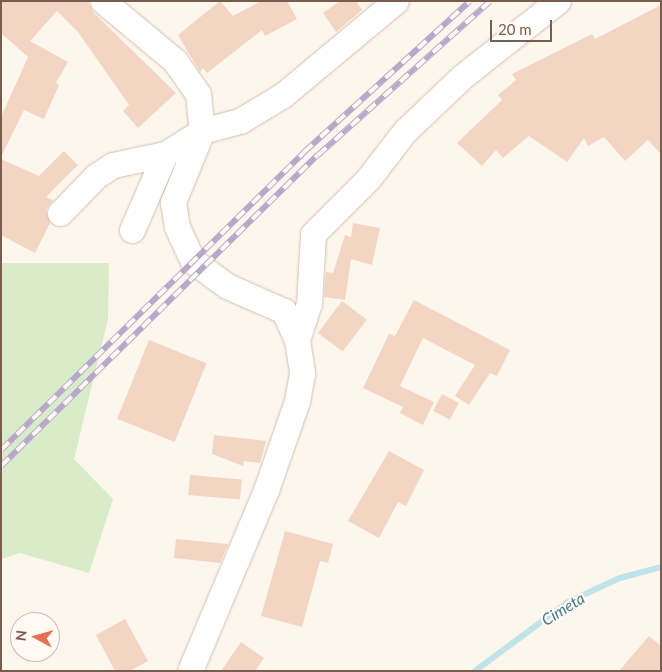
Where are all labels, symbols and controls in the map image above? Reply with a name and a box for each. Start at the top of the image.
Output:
scale bar [492,10,554,42]
text: 20 m [498,20,532,38]
water label: Cimeta [538,588,588,630]
north arrow [10,612,60,662]
text: N [12,629,30,642]

